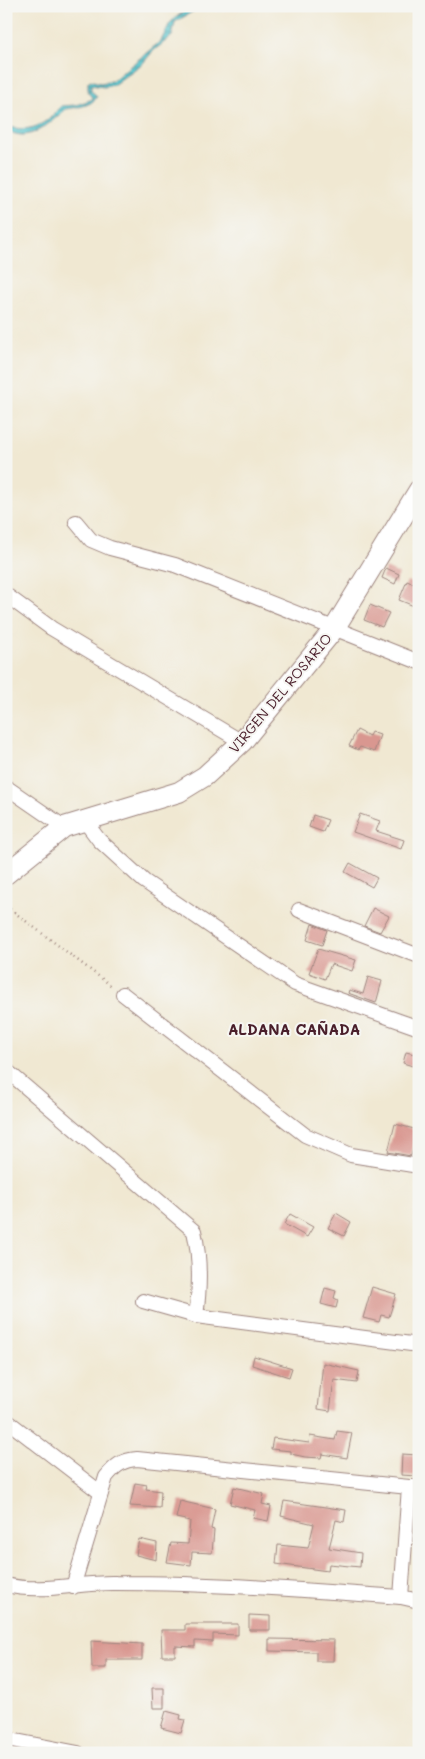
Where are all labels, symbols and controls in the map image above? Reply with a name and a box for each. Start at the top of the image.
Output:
street label: VIRGEN DEL ROSARIO [224,629,336,757]
district label: ALDANA CAÑADA [228,1019,360,1039]

